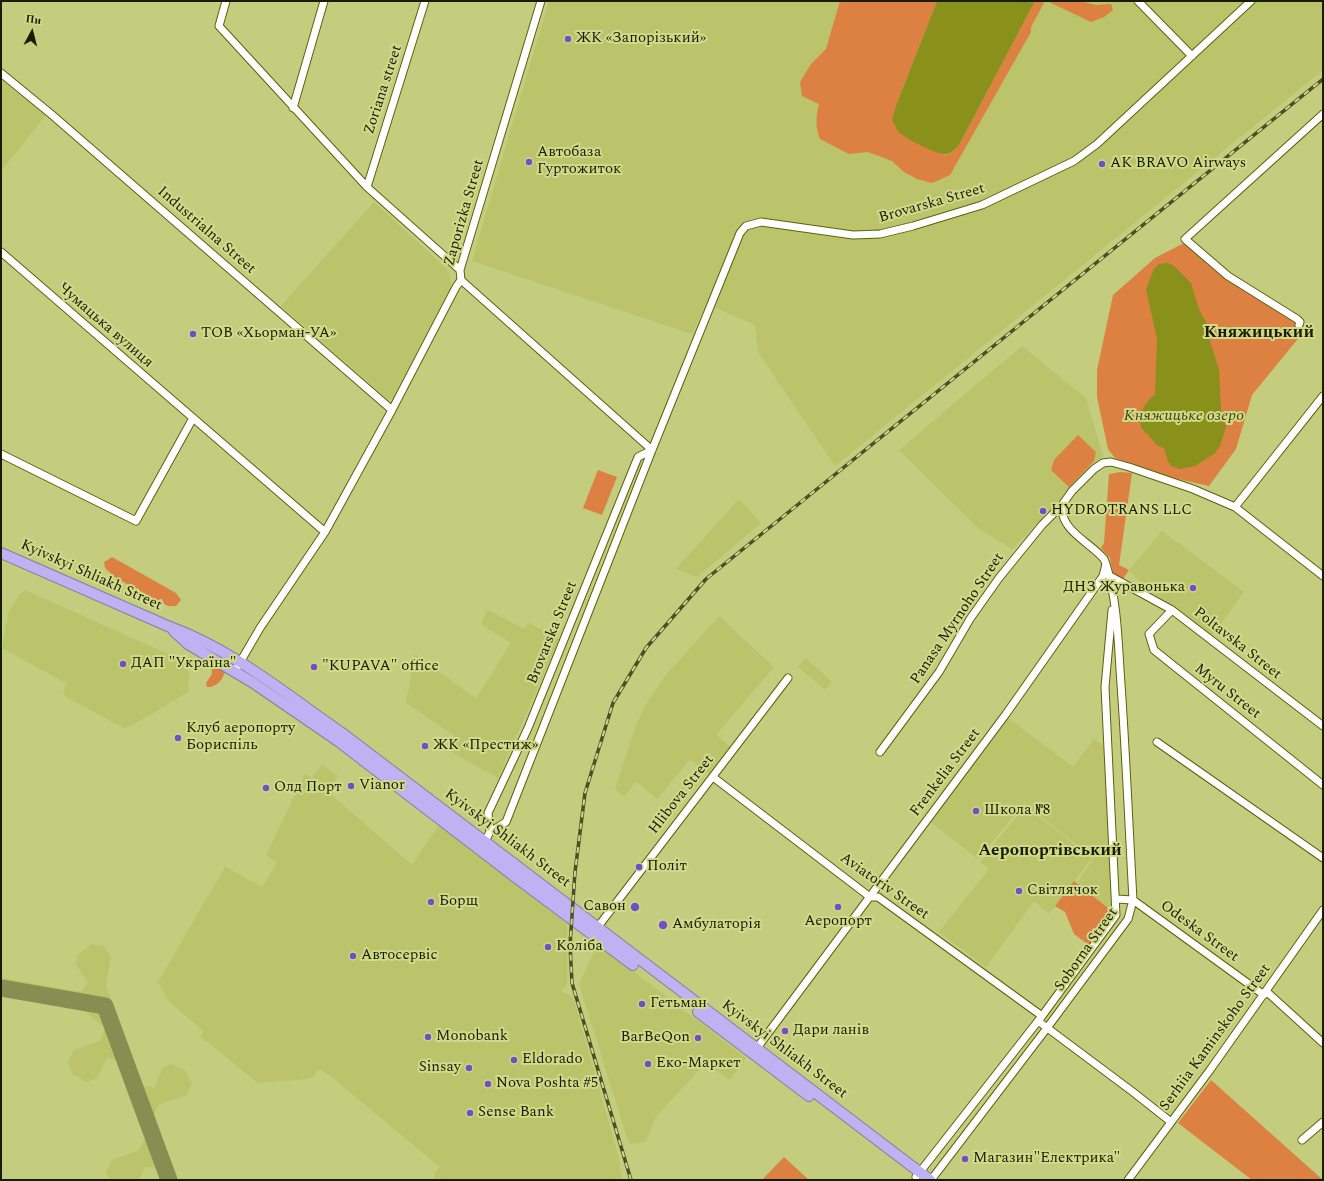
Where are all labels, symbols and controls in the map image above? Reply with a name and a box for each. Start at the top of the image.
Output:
text: Пн [25,10,42,29]
north arrow [12,12,52,52]
place label: ЖК «Запорізький» [576,30,706,48]
marker: ЖК «Запорізький» [563,34,573,44]
street label: Zoriana street [361,43,407,137]
place label: Автобаза Гуртожиток [537,144,621,179]
place label: АК BRAVO Airways [1110,155,1246,173]
marker: Автобаза Гуртожиток [524,157,534,167]
street label: Zaporizka Street [441,158,489,268]
marker: АК BRAVO Airways [1097,159,1107,169]
street label: Brovarska Street [877,180,987,228]
street label: Industrialna Street [153,183,259,279]
street label: Чумацька вулиця [54,280,156,372]
district label: Княжицький [1204,324,1314,344]
place label: ТОВ «Хьорман-УА» [201,325,337,343]
marker: ТОВ «Хьорман-УА» [188,329,198,339]
water label: Княжицьке озеро [1124,407,1244,427]
place label: HYDROTRANS LLC [1051,502,1192,520]
marker: HYDROTRANS LLC [1038,506,1048,516]
street label: Kyivskyi Shliakh Street [17,537,165,615]
street label: Panasa Myrnoho Street [907,550,1009,688]
street label: Brovarska Street [524,579,582,687]
place label: ДНЗ Журавонька [1063,579,1185,597]
marker: ДНЗ Журавонька [1188,583,1198,593]
street label: Poltavska Street [1189,604,1285,684]
place label: ДАП "Україна" [131,655,237,673]
place label: "KUPAVA" office [322,658,439,676]
marker: ДАП "Україна" [118,659,128,669]
street label: Myru Street [1190,661,1264,723]
marker: "KUPAVA" office [309,662,319,672]
place label: Клуб аеропорту Бориспіль [186,720,295,755]
street label: Frenkelia Street [907,725,985,821]
marker: Клуб аеропорту Бориспіль [173,733,183,743]
place label: ЖК «Престиж» [433,737,538,755]
marker: ЖК «Престиж» [420,741,430,751]
street label: Hlibova Street [646,752,718,838]
place label: Vianor [359,777,405,795]
place label: Олд Порт [274,779,342,797]
marker: Vianor [346,781,356,791]
marker: Олд Порт [261,783,271,793]
street label: Kyivskyi Shliakh Street [440,786,574,892]
place label: Школа №8 [984,802,1050,820]
marker: Школа №8 [971,806,981,816]
district label: Аеропортівський [978,842,1122,862]
street label: Aviatoriv Street [836,850,932,924]
place label: Політ [647,858,687,876]
marker: Політ [634,862,644,872]
place label: Світлячок [1027,882,1098,900]
marker: Світлячок [1014,886,1024,896]
place label: Борщ [439,893,478,911]
marker: Борщ [426,897,436,907]
street label: Odeska Street [1156,897,1242,967]
place label: Савон [583,898,626,916]
marker: Савон [629,901,641,913]
marker: Аеропорт [833,902,843,912]
street label: Soborna Street [1052,905,1122,995]
place label: Аеропорт [804,913,872,931]
place label: Амбулаторія [672,916,761,934]
marker: Амбулаторія [657,919,669,931]
place label: Коліба [556,938,603,956]
marker: Коліба [543,942,553,952]
place label: Автосервіс [361,947,438,965]
marker: Автосервіс [348,951,358,961]
street label: Serhiia Kaminskoho Street [1157,961,1275,1115]
place label: Гетьман [650,995,707,1013]
street label: Kyivskyi Shliakh Street [717,997,851,1103]
marker: Гетьман [637,999,647,1009]
place label: Дари ланів [793,1022,869,1040]
marker: Дари ланів [780,1026,790,1036]
place label: Monobank [436,1028,508,1046]
place label: BarBeQon [621,1029,690,1047]
marker: Monobank [423,1032,433,1042]
marker: BarBeQon [693,1033,703,1043]
place label: Eldorado [522,1051,583,1069]
marker: Eldorado [509,1055,519,1065]
place label: Еко-Маркет [656,1055,741,1073]
place label: Sinsay [419,1059,461,1077]
marker: Еко-Маркет [643,1059,653,1069]
marker: Sinsay [464,1063,474,1073]
place label: Nova Poshta #5 [496,1075,598,1093]
marker: Nova Poshta #5 [483,1079,493,1089]
place label: Sense Bank [478,1104,554,1122]
marker: Sense Bank [465,1108,475,1118]
place label: Магазин"Електрика" [973,1150,1120,1168]
marker: Магазин"Електрика" [960,1154,970,1164]

